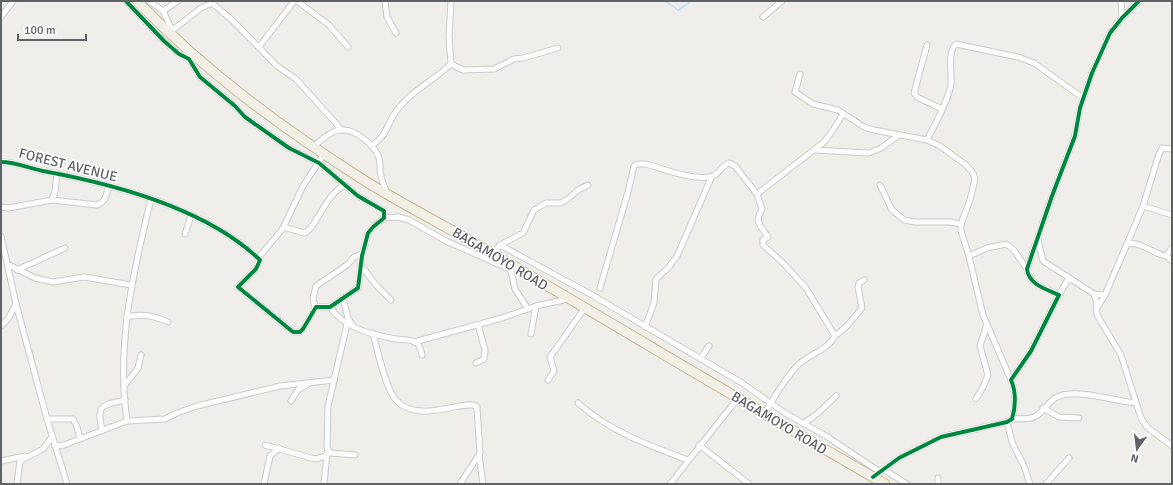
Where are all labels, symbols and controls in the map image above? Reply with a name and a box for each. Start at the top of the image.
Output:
scale bar [18,16,86,42]
text: 100 m [24,23,56,38]
street label: FOREST AVENUE [17,145,119,185]
street label: BAGAMOYO ROAD [449,224,551,294]
street label: BAGAMOYO ROAD [728,388,830,458]
north arrow [1117,429,1157,469]
text: N [1129,451,1140,465]

